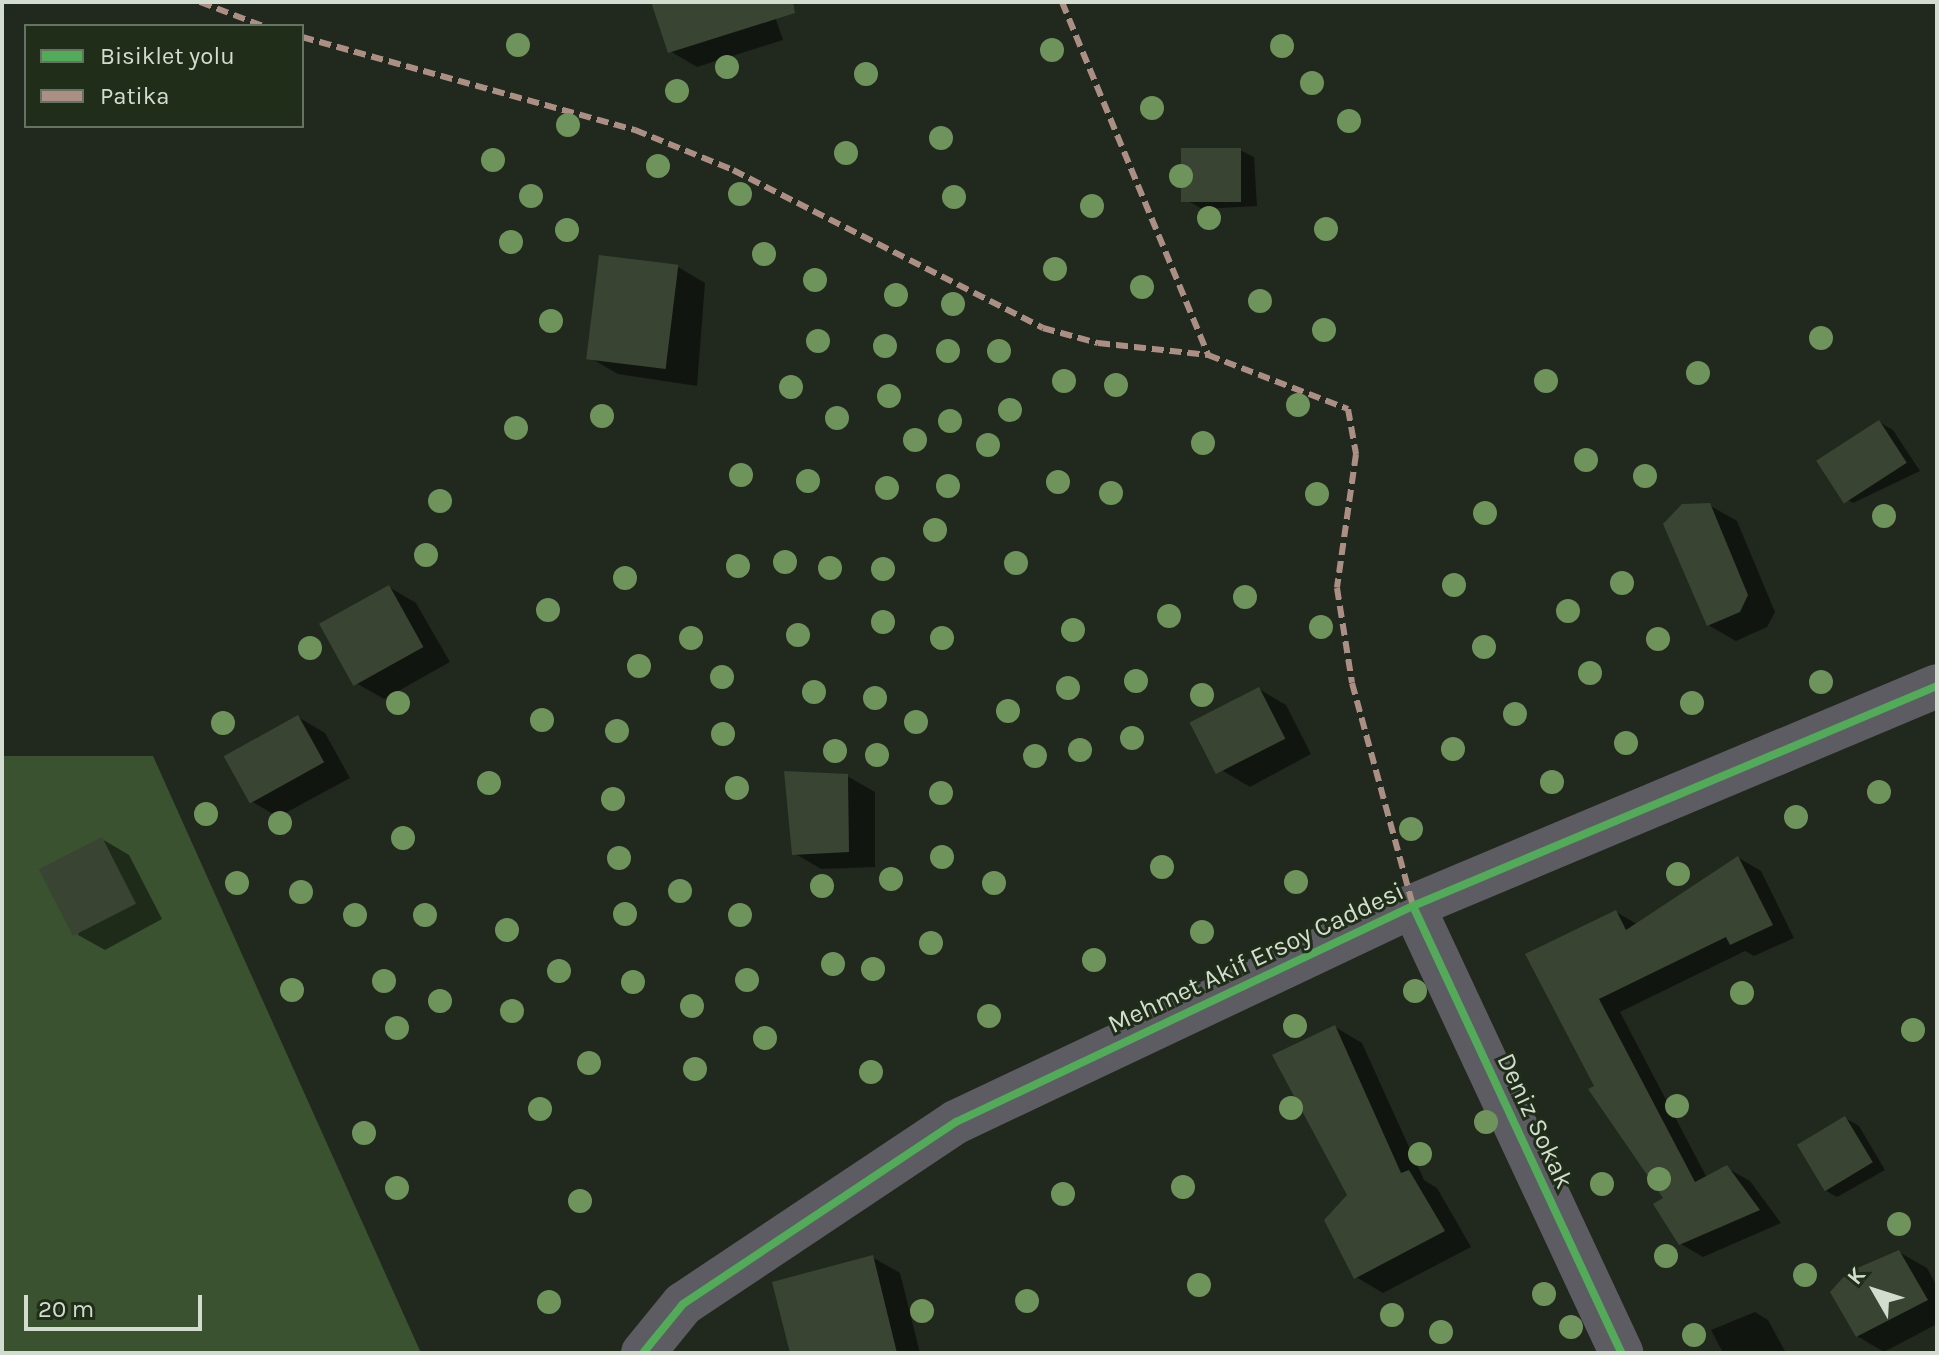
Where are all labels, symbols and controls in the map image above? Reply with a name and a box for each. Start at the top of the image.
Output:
legend [24,24,304,128]
text: Bisiklet yolu [100,42,235,70]
text: Patika [100,82,169,110]
street label: Mehmet Akif Ersoy Caddesi [1103,876,1409,1040]
street label: Deniz Sokak [1490,1048,1580,1194]
north arrow [1835,1251,1915,1331]
text: K [1842,1262,1871,1290]
scale bar [28,1279,206,1329]
text: 20 m [38,1295,94,1323]

